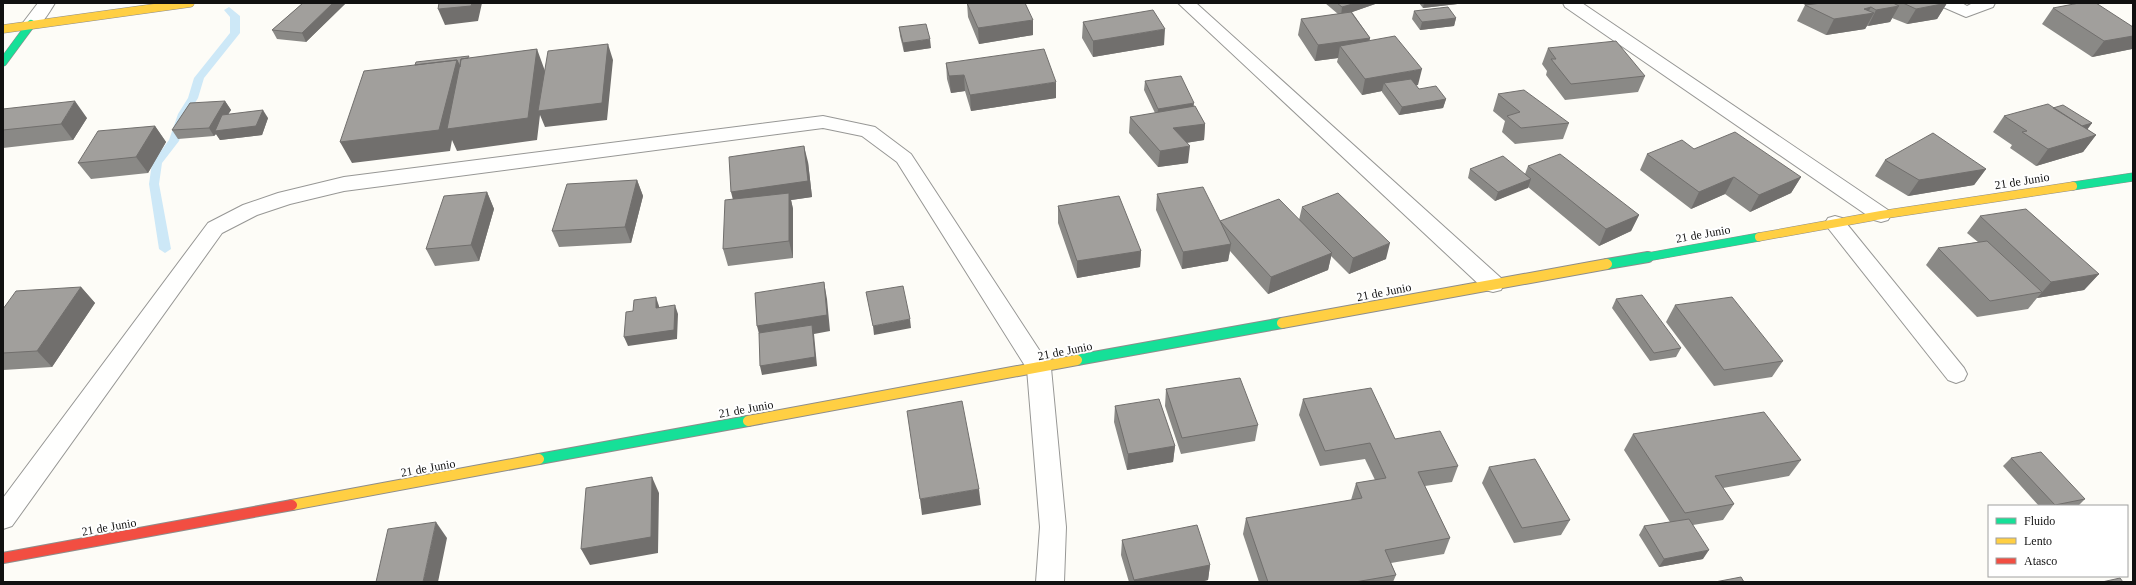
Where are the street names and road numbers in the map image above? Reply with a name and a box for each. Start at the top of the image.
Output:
street label: 21 de Junio [1994,170,2050,192]
street label: 21 de Junio [1675,222,1731,246]
street label: 21 de Junio [1356,280,1412,304]
street label: 21 de Junio [1037,339,1093,363]
street label: 21 de Junio [718,397,774,421]
street label: 21 de Junio [400,456,456,480]
street label: 21 de Junio [81,515,137,539]

